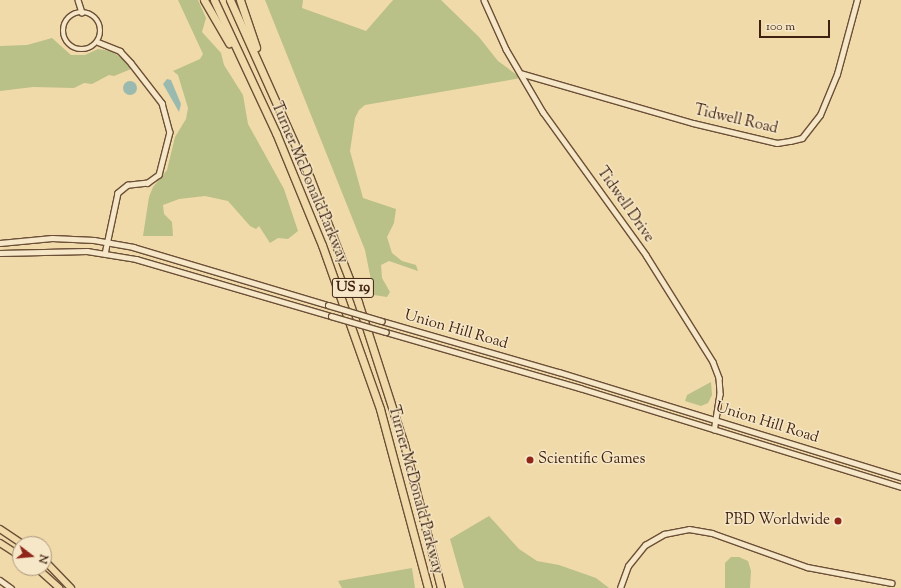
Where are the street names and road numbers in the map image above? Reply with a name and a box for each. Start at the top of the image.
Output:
street label: Turner McDonald Parkway [267,100,351,266]
street label: Tidwell Road [692,102,780,138]
street label: Tidwell Drive [592,164,658,246]
road number: US 19 [331,276,375,300]
street label: Union Hill Road [402,307,510,353]
street label: Union Hill Road [713,399,821,447]
street label: Turner McDonald Parkway [384,404,446,576]

